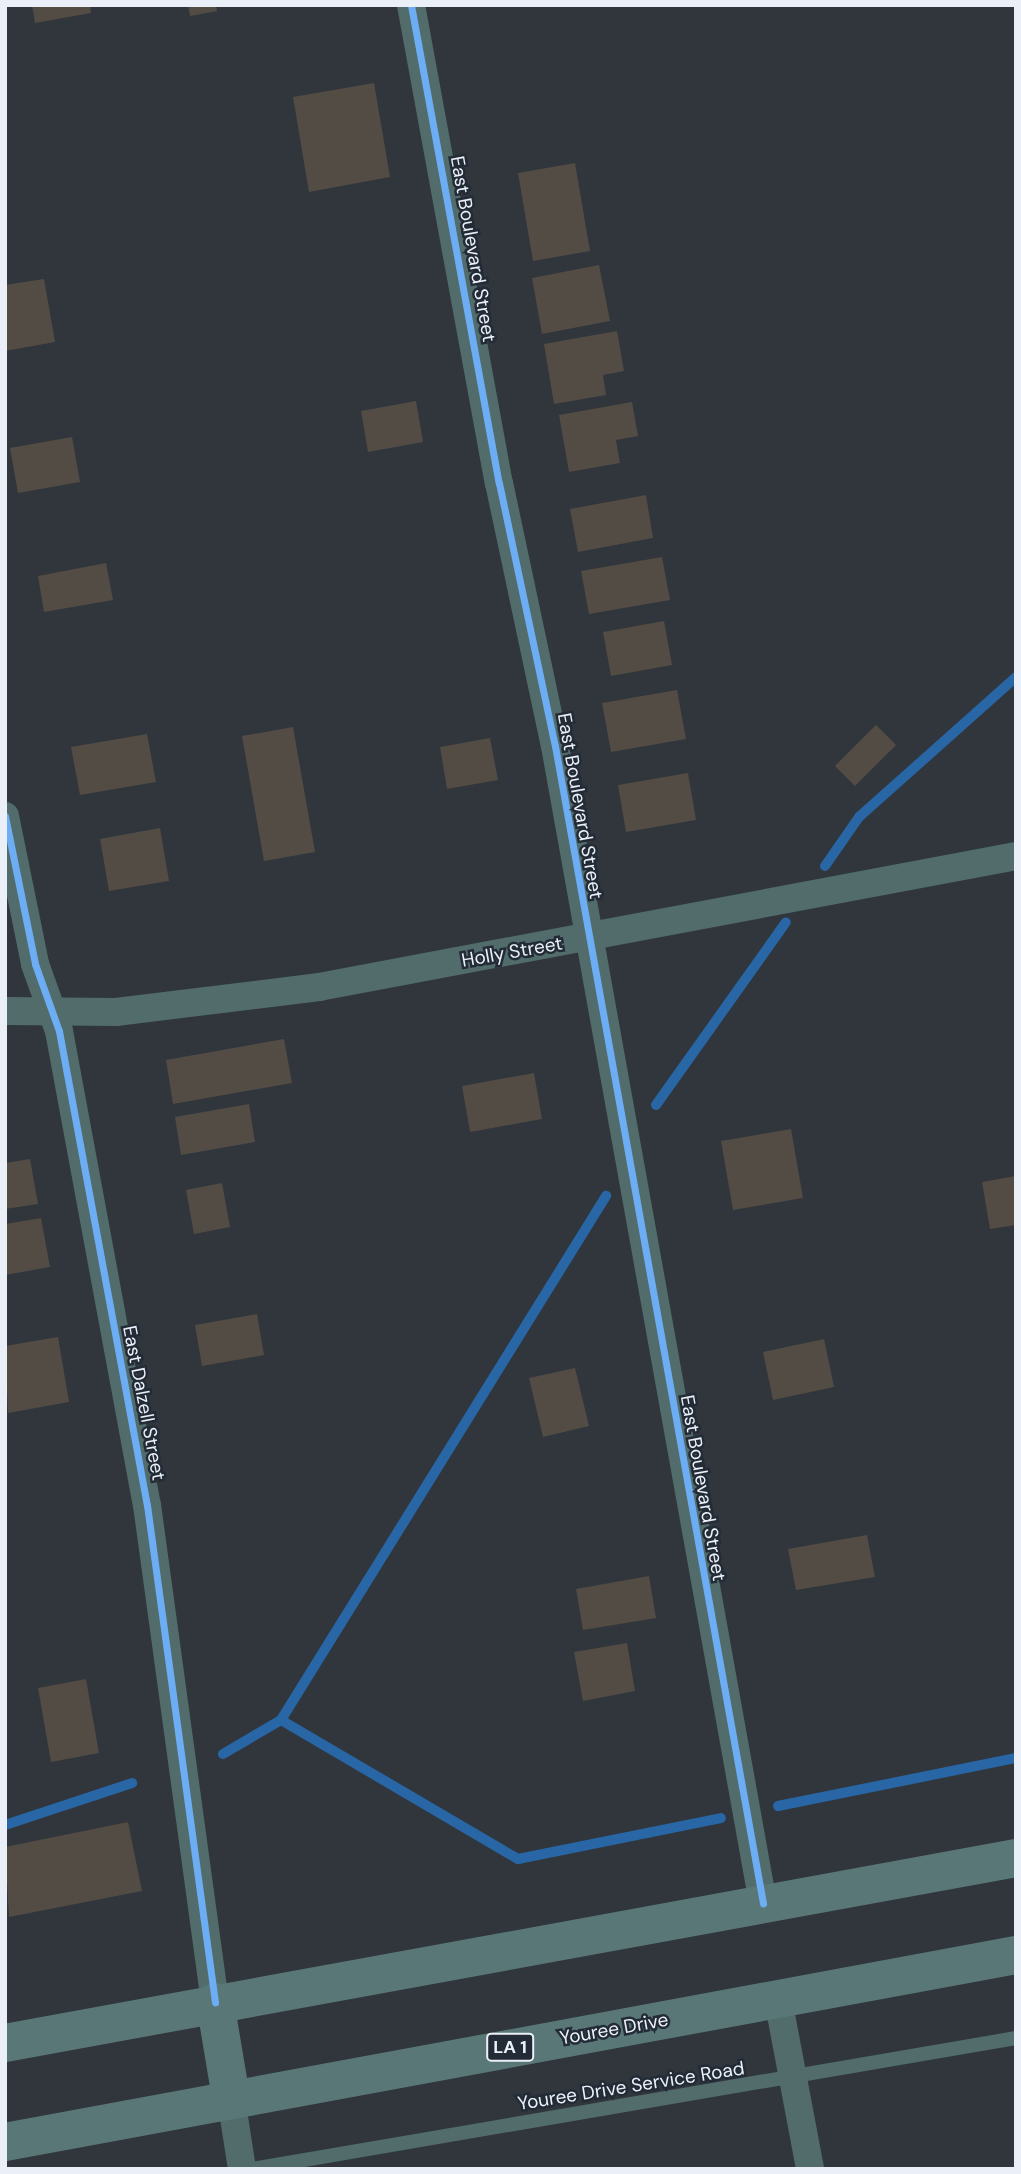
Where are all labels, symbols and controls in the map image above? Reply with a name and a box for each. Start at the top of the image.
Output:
street label: East Boulevard Street [445,154,501,344]
street label: East Boulevard Street [552,711,608,901]
street label: Holly Street [460,932,564,972]
street label: East Dalzell Street [118,1324,170,1482]
street label: East Boulevard Street [675,1393,731,1583]
street label: Youree Drive [558,2008,670,2050]
road number: LA 1 [486,2033,534,2062]
street label: Youree Drive Service Road [516,2057,746,2115]

